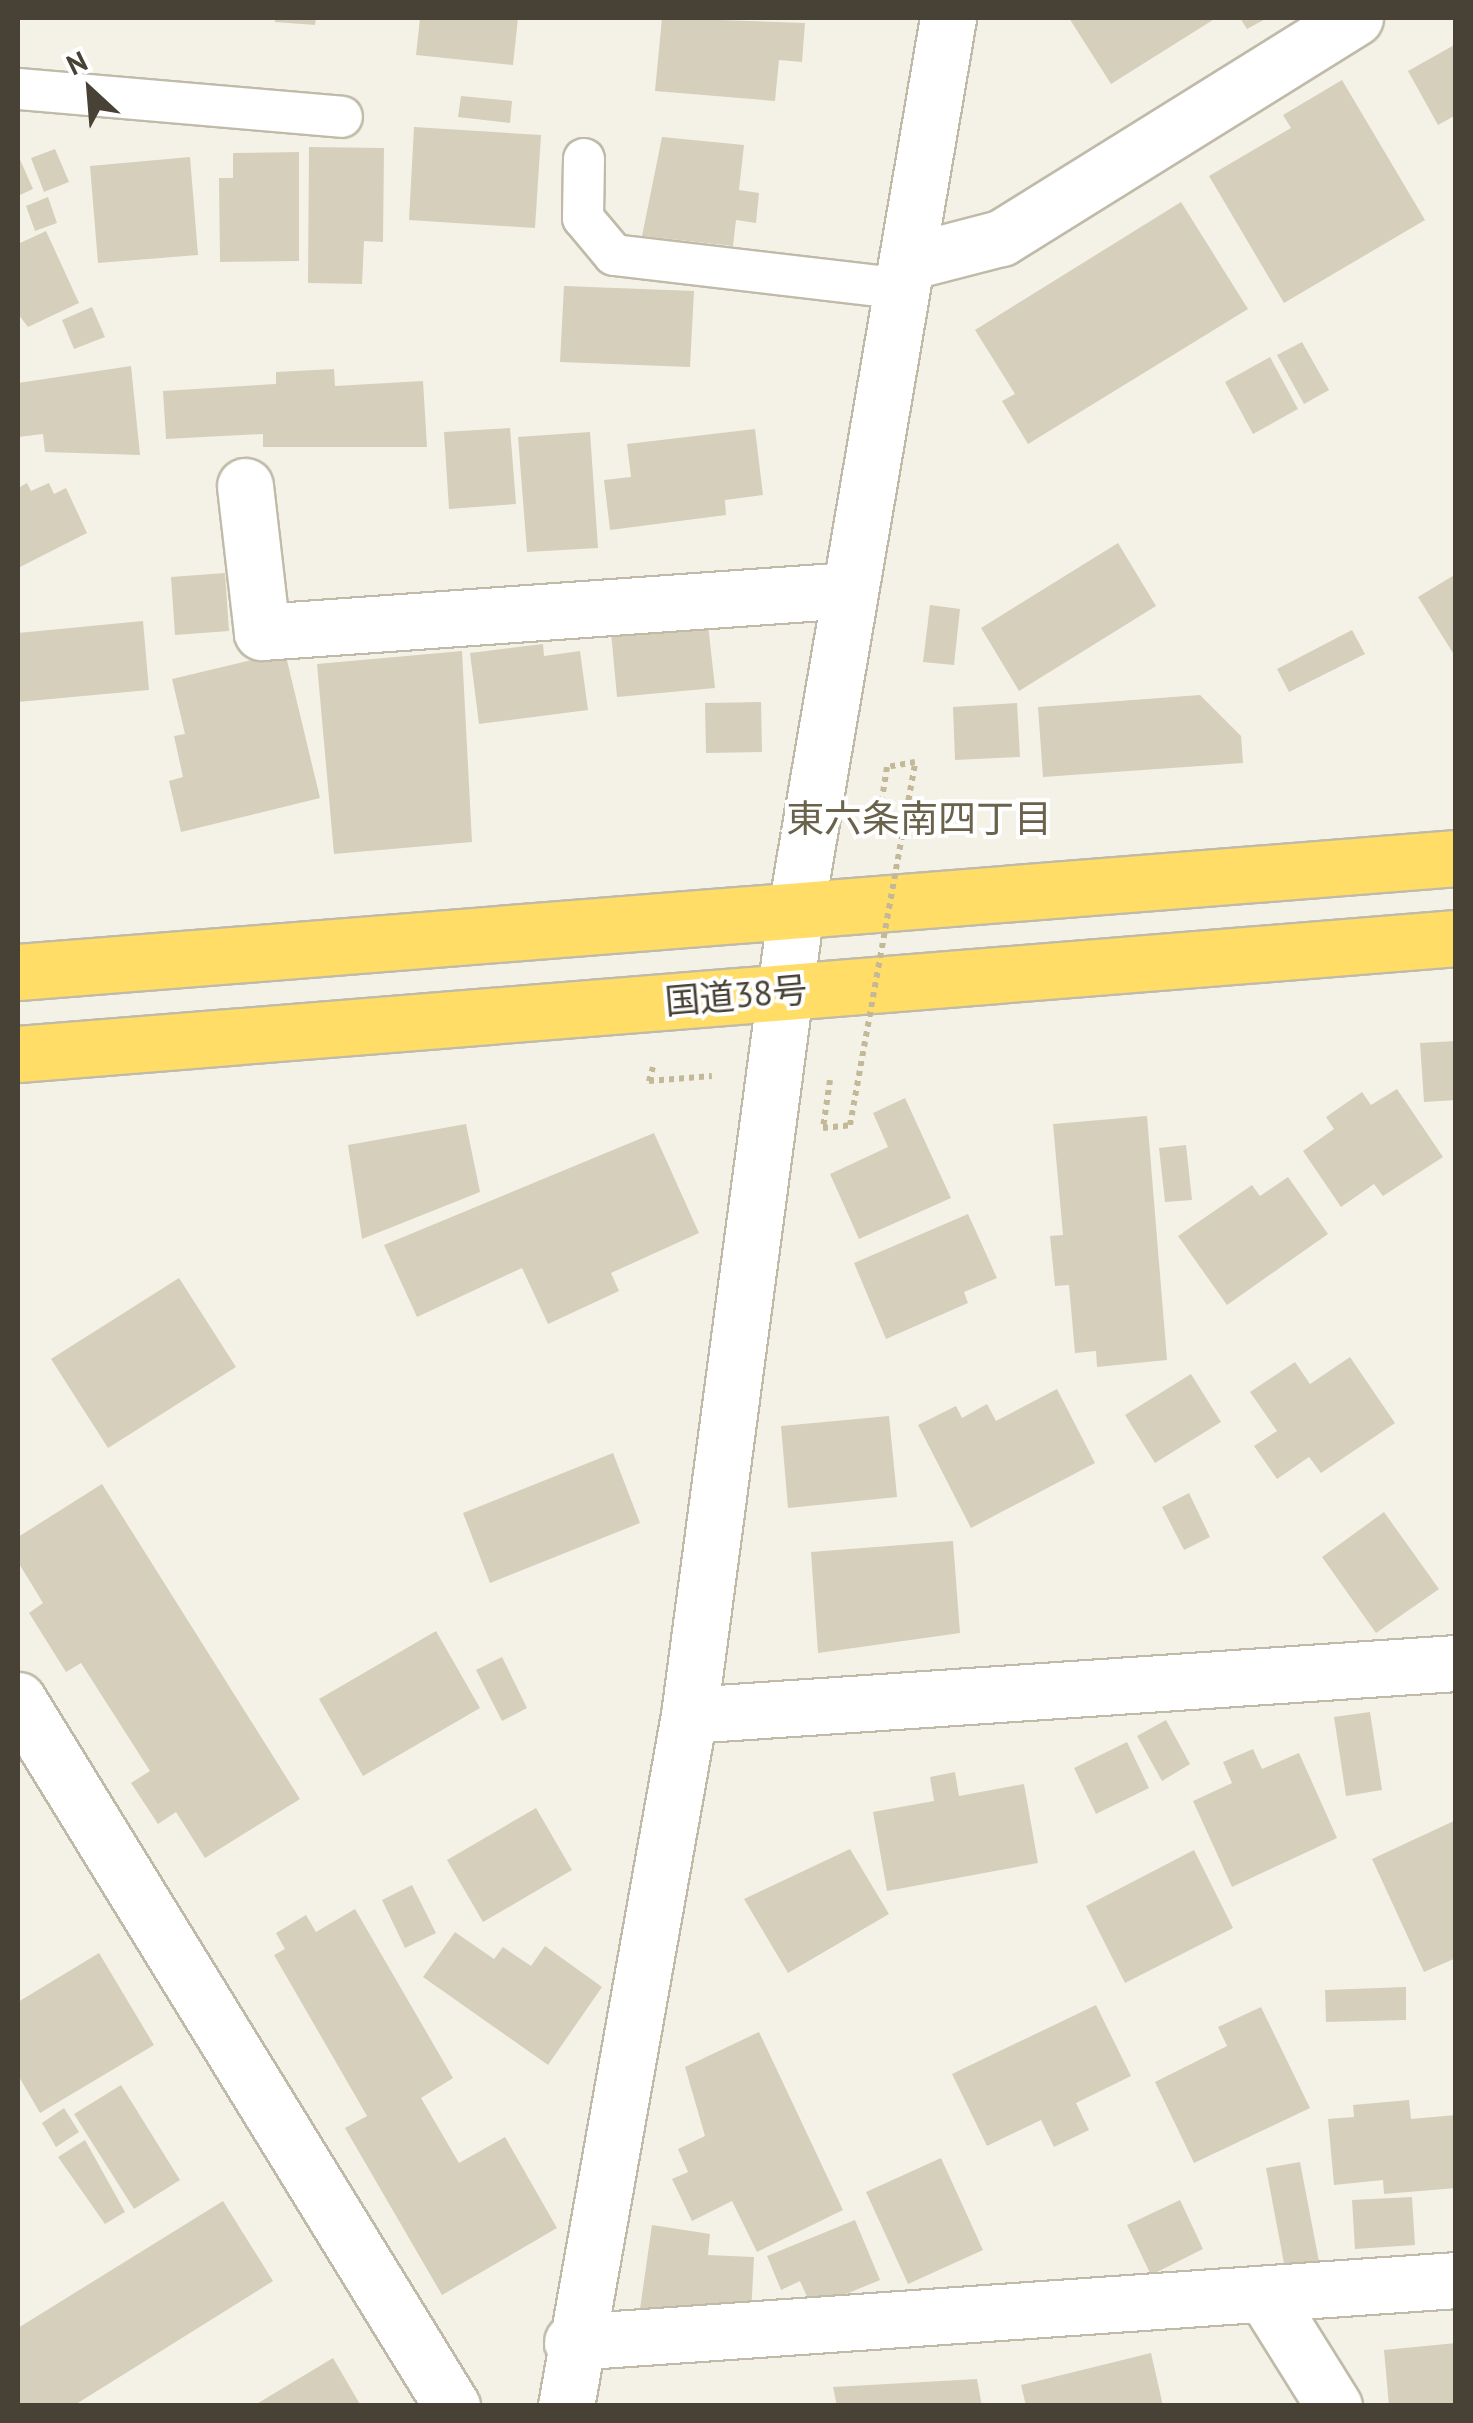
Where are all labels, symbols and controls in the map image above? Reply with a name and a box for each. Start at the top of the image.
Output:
north arrow [40,40,140,140]
text: N [60,42,93,83]
district label: 東六条南四丁目 [786,795,1052,841]
street label: 国道38号 [663,968,809,1022]

